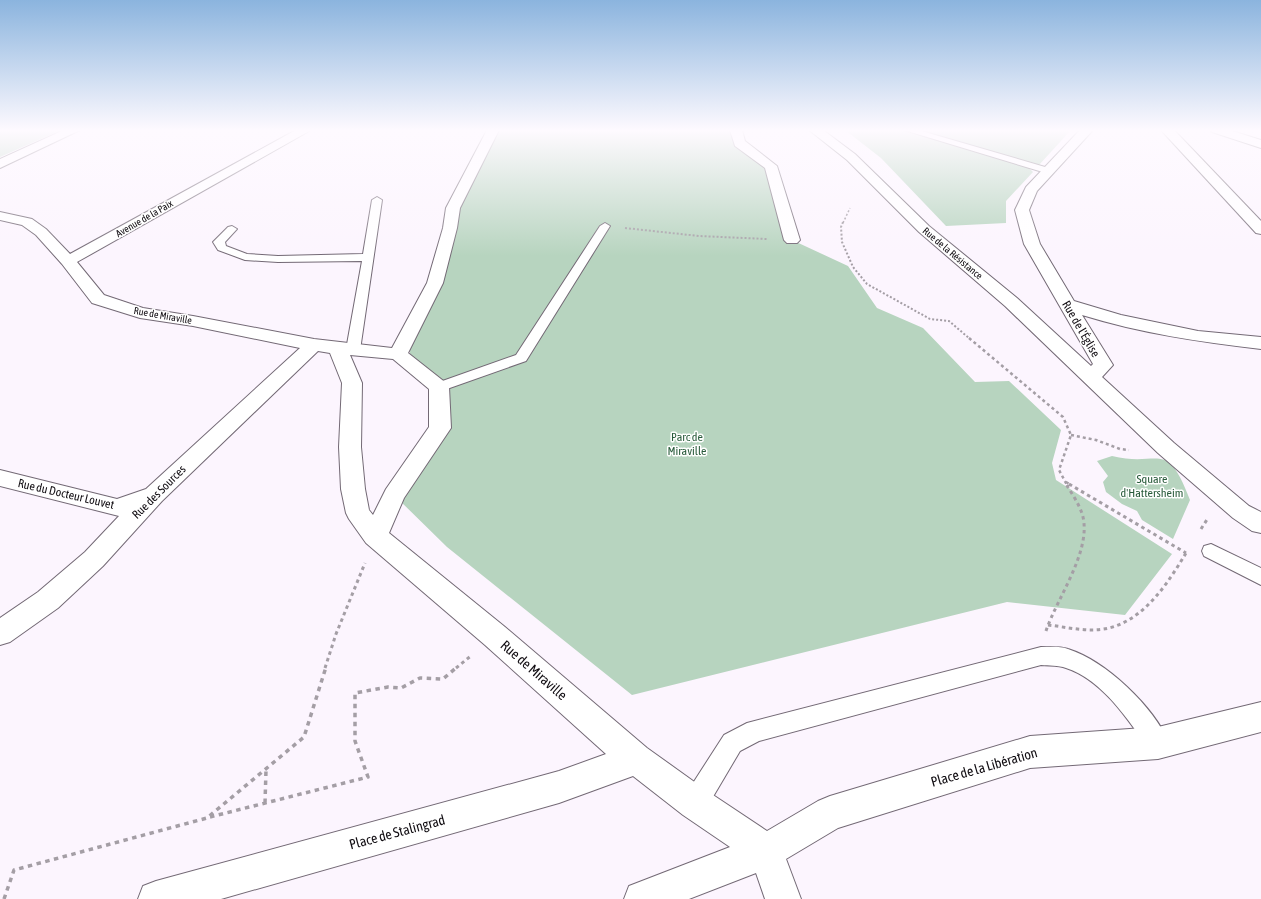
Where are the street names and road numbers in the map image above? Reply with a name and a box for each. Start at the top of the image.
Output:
street label: Avenue de la Paix [114,198,175,239]
street label: Rue de la Résistance [921,225,985,282]
street label: Rue de l'Église [1059,298,1103,360]
street label: Rue de Miraville [133,305,193,326]
street label: Rue des Sources [129,462,189,522]
street label: Rue du Docteur Louvet [16,476,116,512]
street label: Rue de Miraville [498,637,570,703]
street label: Place de la Libération [929,744,1039,790]
street label: Place de Stalingrad [347,812,447,852]

